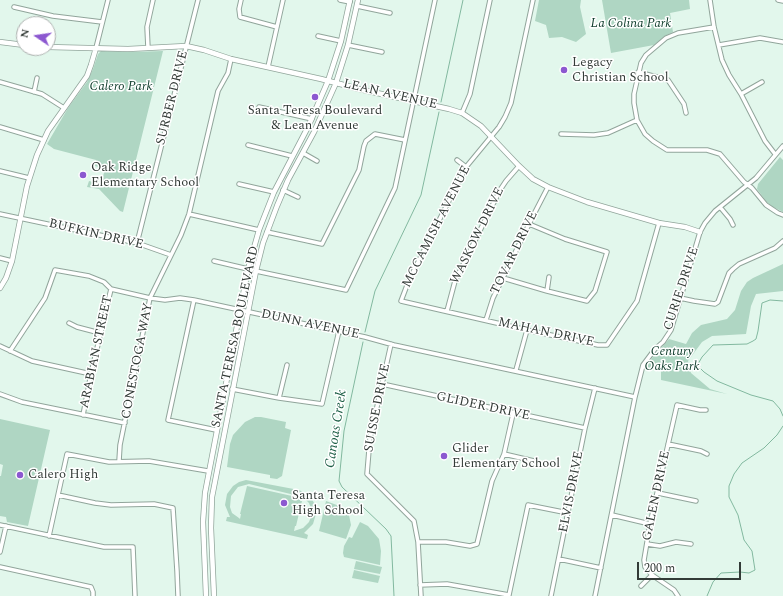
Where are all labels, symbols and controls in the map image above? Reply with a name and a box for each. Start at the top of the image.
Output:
north arrow [16,16,56,56]
park label: La Colina Park [591,16,671,32]
text: N [16,27,34,40]
street label: SURBER DRIVE [154,49,192,147]
place label: Legacy Christian School [572,55,668,86]
marker: Legacy Christian School [559,65,569,75]
street label: LEAN AVENUE [342,77,438,113]
park label: Calero Park [89,79,153,95]
marker: Santa Teresa Boulevard & Lean Avenue [310,92,320,102]
place label: Santa Teresa Boulevard & Lean Avenue [248,103,382,134]
place label: Oak Ridge Elementary School [91,160,199,191]
street label: MCCAMISH AVENUE [399,163,475,291]
marker: Oak Ridge Elementary School [78,170,88,180]
street label: WASKOW DRIVE [448,185,508,287]
street label: TOVAR DRIVE [488,209,542,297]
street label: BUFKIN DRIVE [47,217,145,253]
street label: SANTA TERESA BOULEVARD [209,245,263,429]
street label: CURIE DRIVE [661,245,703,333]
street label: ARABIAN STREET [77,294,117,410]
street label: CONESTOGA WAY [119,302,157,420]
street label: DUNN AVENUE [259,307,361,343]
street label: MAHAN DRIVE [496,315,596,351]
park label: Century Oaks Park [644,344,700,375]
street label: SUISSE DRIVE [362,362,394,454]
water label: Canoas Creek [323,389,351,469]
street label: GLIDER DRIVE [435,389,531,425]
place label: Glider Elementary School [452,441,560,472]
street label: ELVIS DRIVE [556,450,588,534]
street label: GALEN DRIVE [640,450,674,542]
marker: Glider Elementary School [439,451,449,461]
place label: Calero High [28,467,98,483]
marker: Calero High [15,470,25,480]
place label: Santa Teresa High School [292,488,365,519]
marker: Santa Teresa High School [279,498,289,508]
scale bar [639,554,743,580]
text: 200 m [644,559,675,578]

